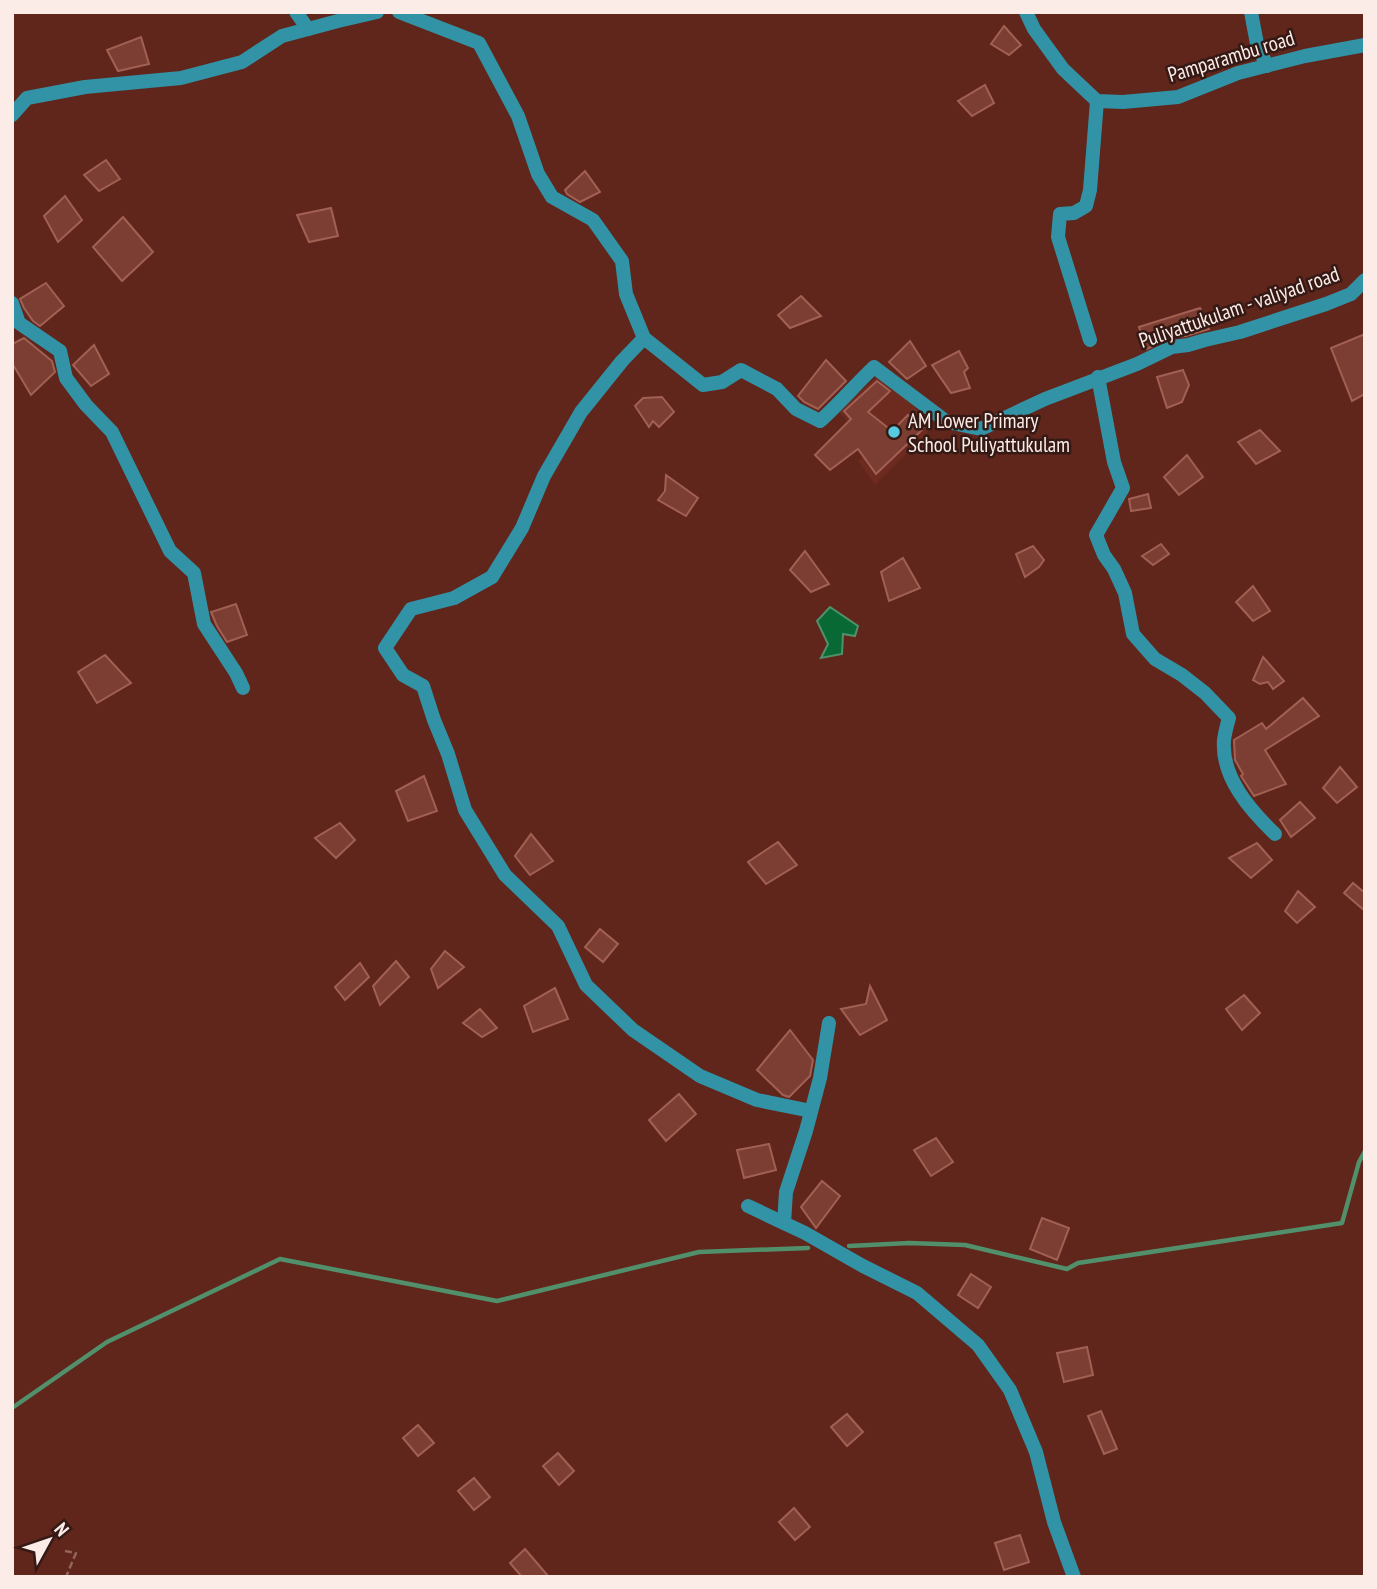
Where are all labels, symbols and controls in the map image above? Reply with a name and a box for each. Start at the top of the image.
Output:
street label: Pamparambu road [1164,24,1298,88]
street label: Puliyattukulam - valiyad road [1135,260,1343,354]
place label: AM Lower Primary School Puliyattukulam [908,407,1070,458]
marker: AM Lower Primary School Puliyattukulam [886,424,902,440]
north arrow [14,1505,84,1575]
text: N [50,1517,75,1541]

